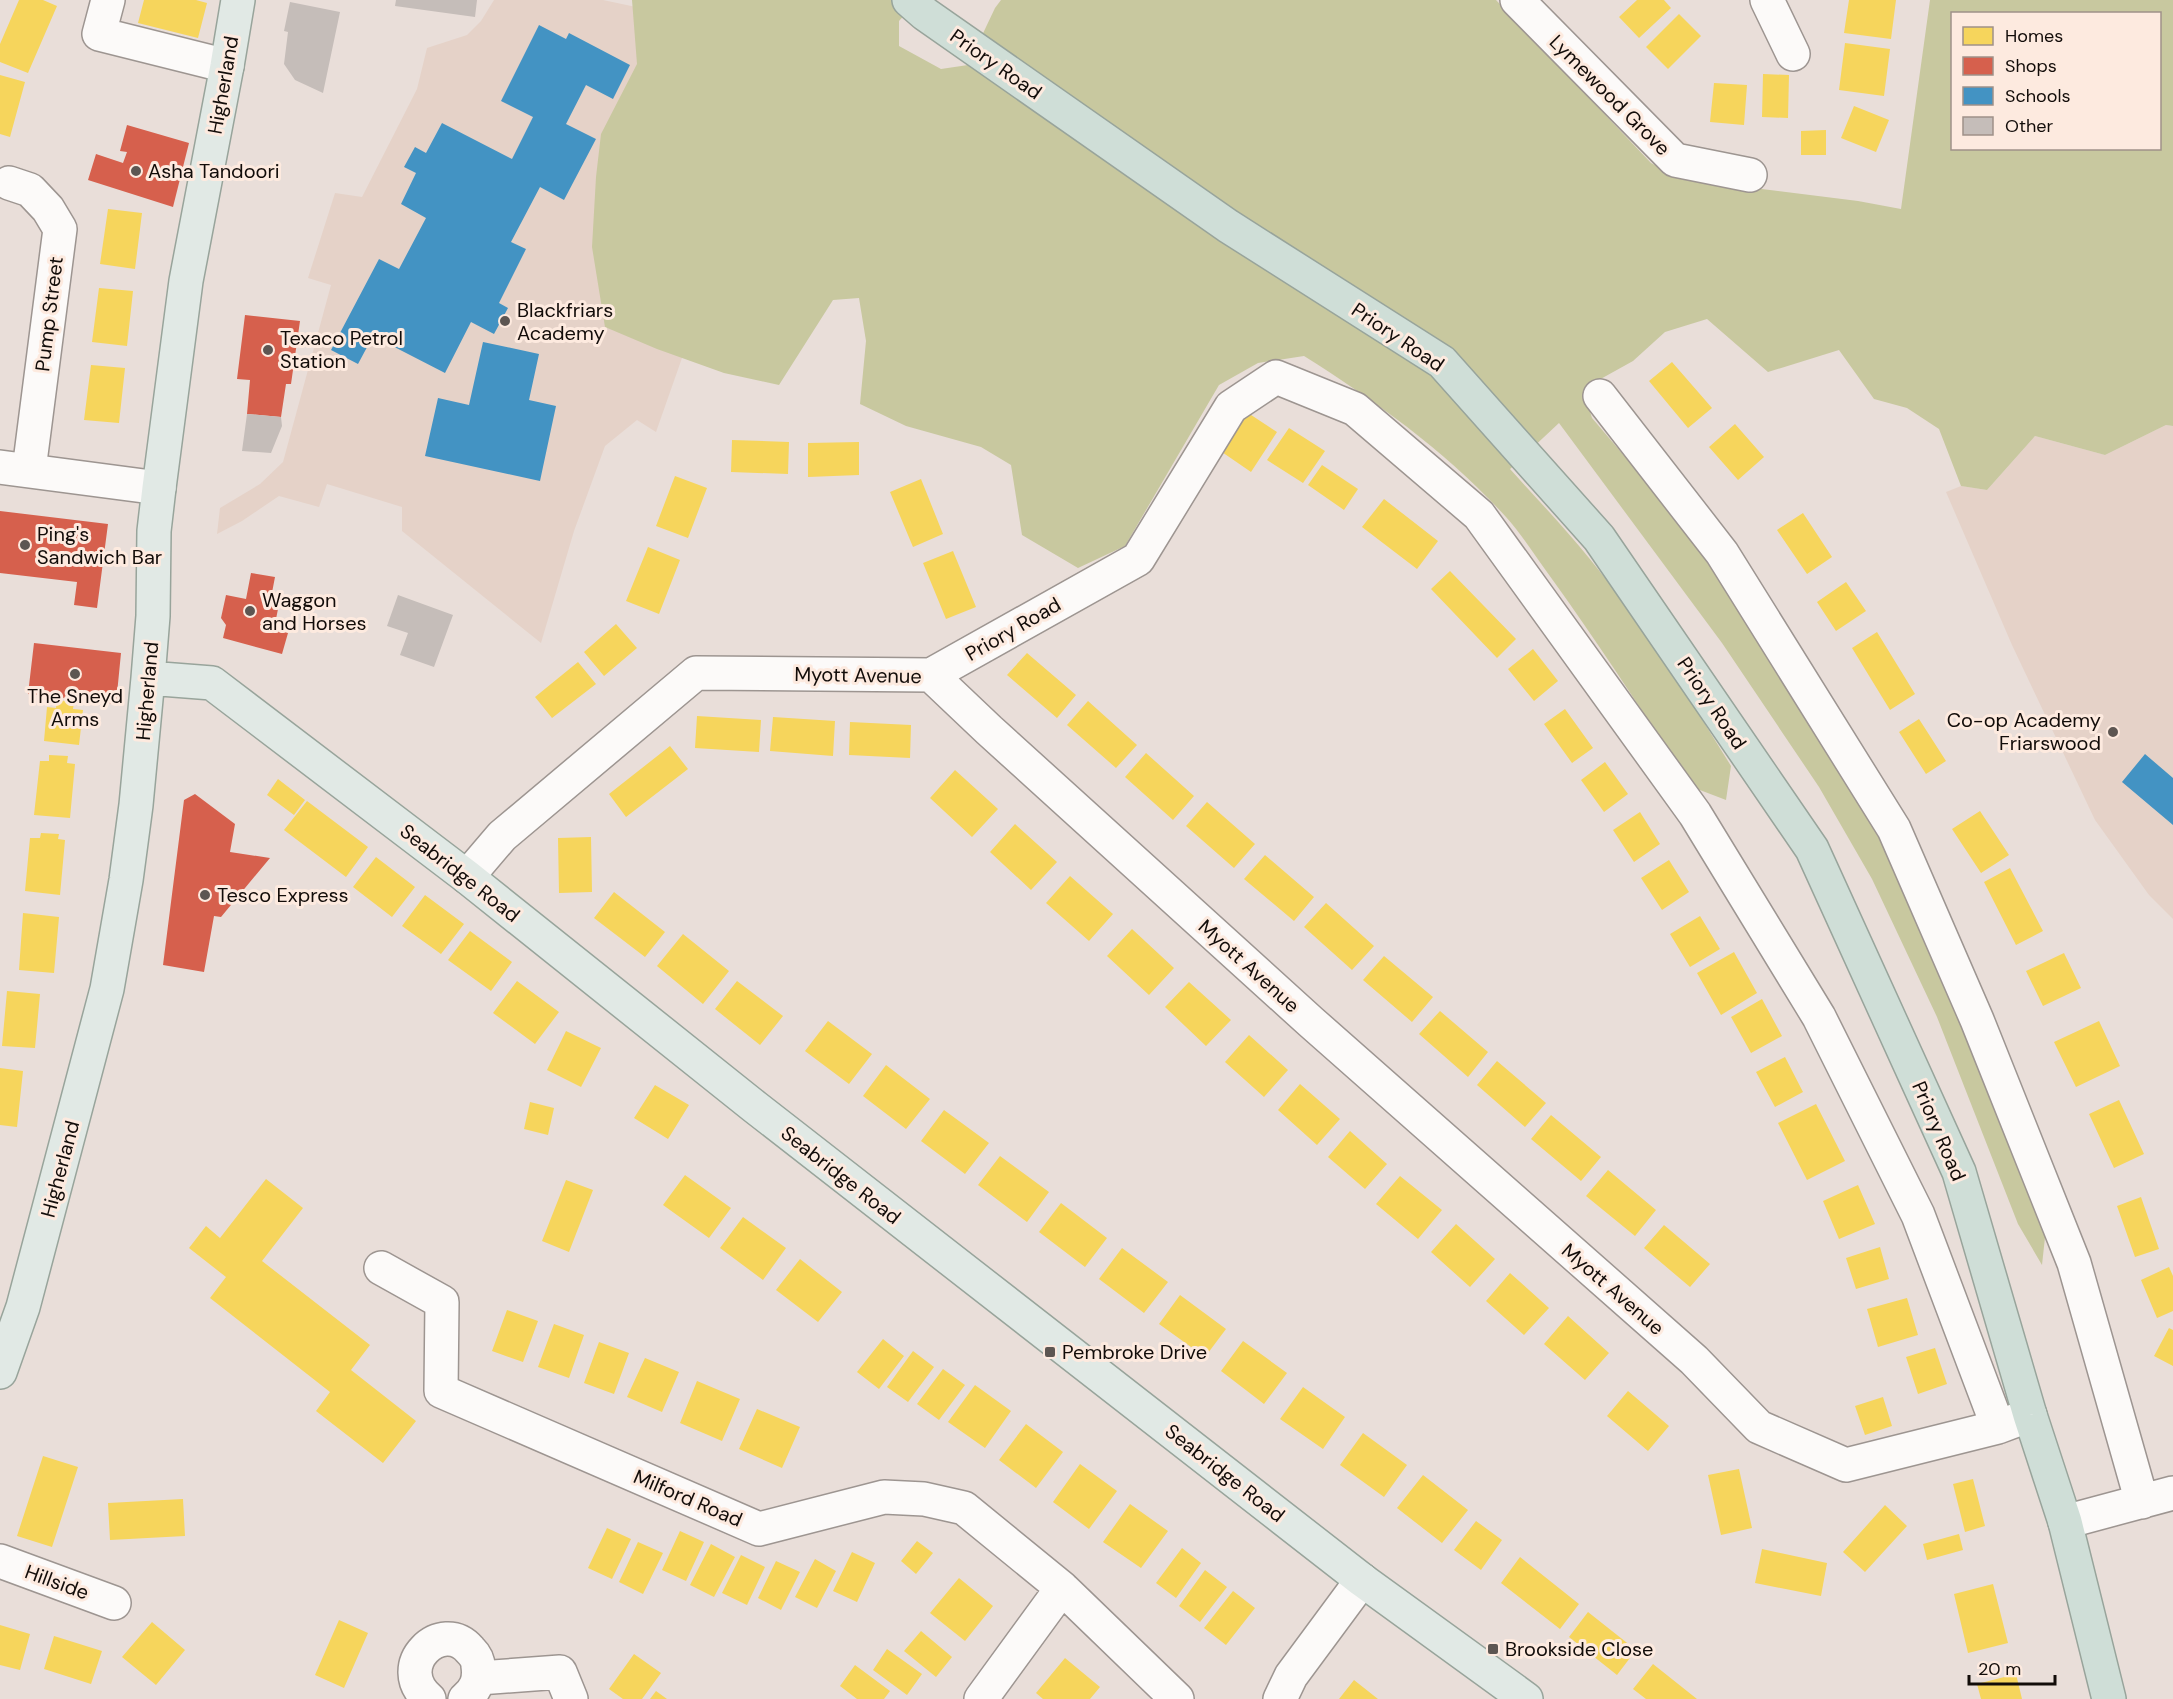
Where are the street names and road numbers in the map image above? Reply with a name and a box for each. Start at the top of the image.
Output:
street label: Priory Road [945,23,1047,105]
street label: Lymewood Grove [1544,29,1676,161]
street label: Higherland [202,34,244,136]
street label: Pump Street [29,255,69,373]
street label: Priory Road [1347,297,1449,377]
street label: Priory Road [961,591,1065,667]
street label: Higherland [130,640,164,742]
street label: Priory Road [1672,652,1752,754]
street label: Myott Avenue [794,661,922,689]
street label: Seabridge Road [395,818,525,928]
street label: Myott Avenue [1193,914,1305,1018]
street label: Priory Road [1906,1077,1972,1185]
street label: Higherland [35,1118,85,1220]
street label: Seabridge Road [776,1120,906,1230]
street label: Myott Avenue [1556,1237,1670,1341]
street label: Seabridge Road [1160,1418,1290,1528]
street label: Milford Road [630,1463,746,1533]
street label: Hillside [21,1558,93,1606]

